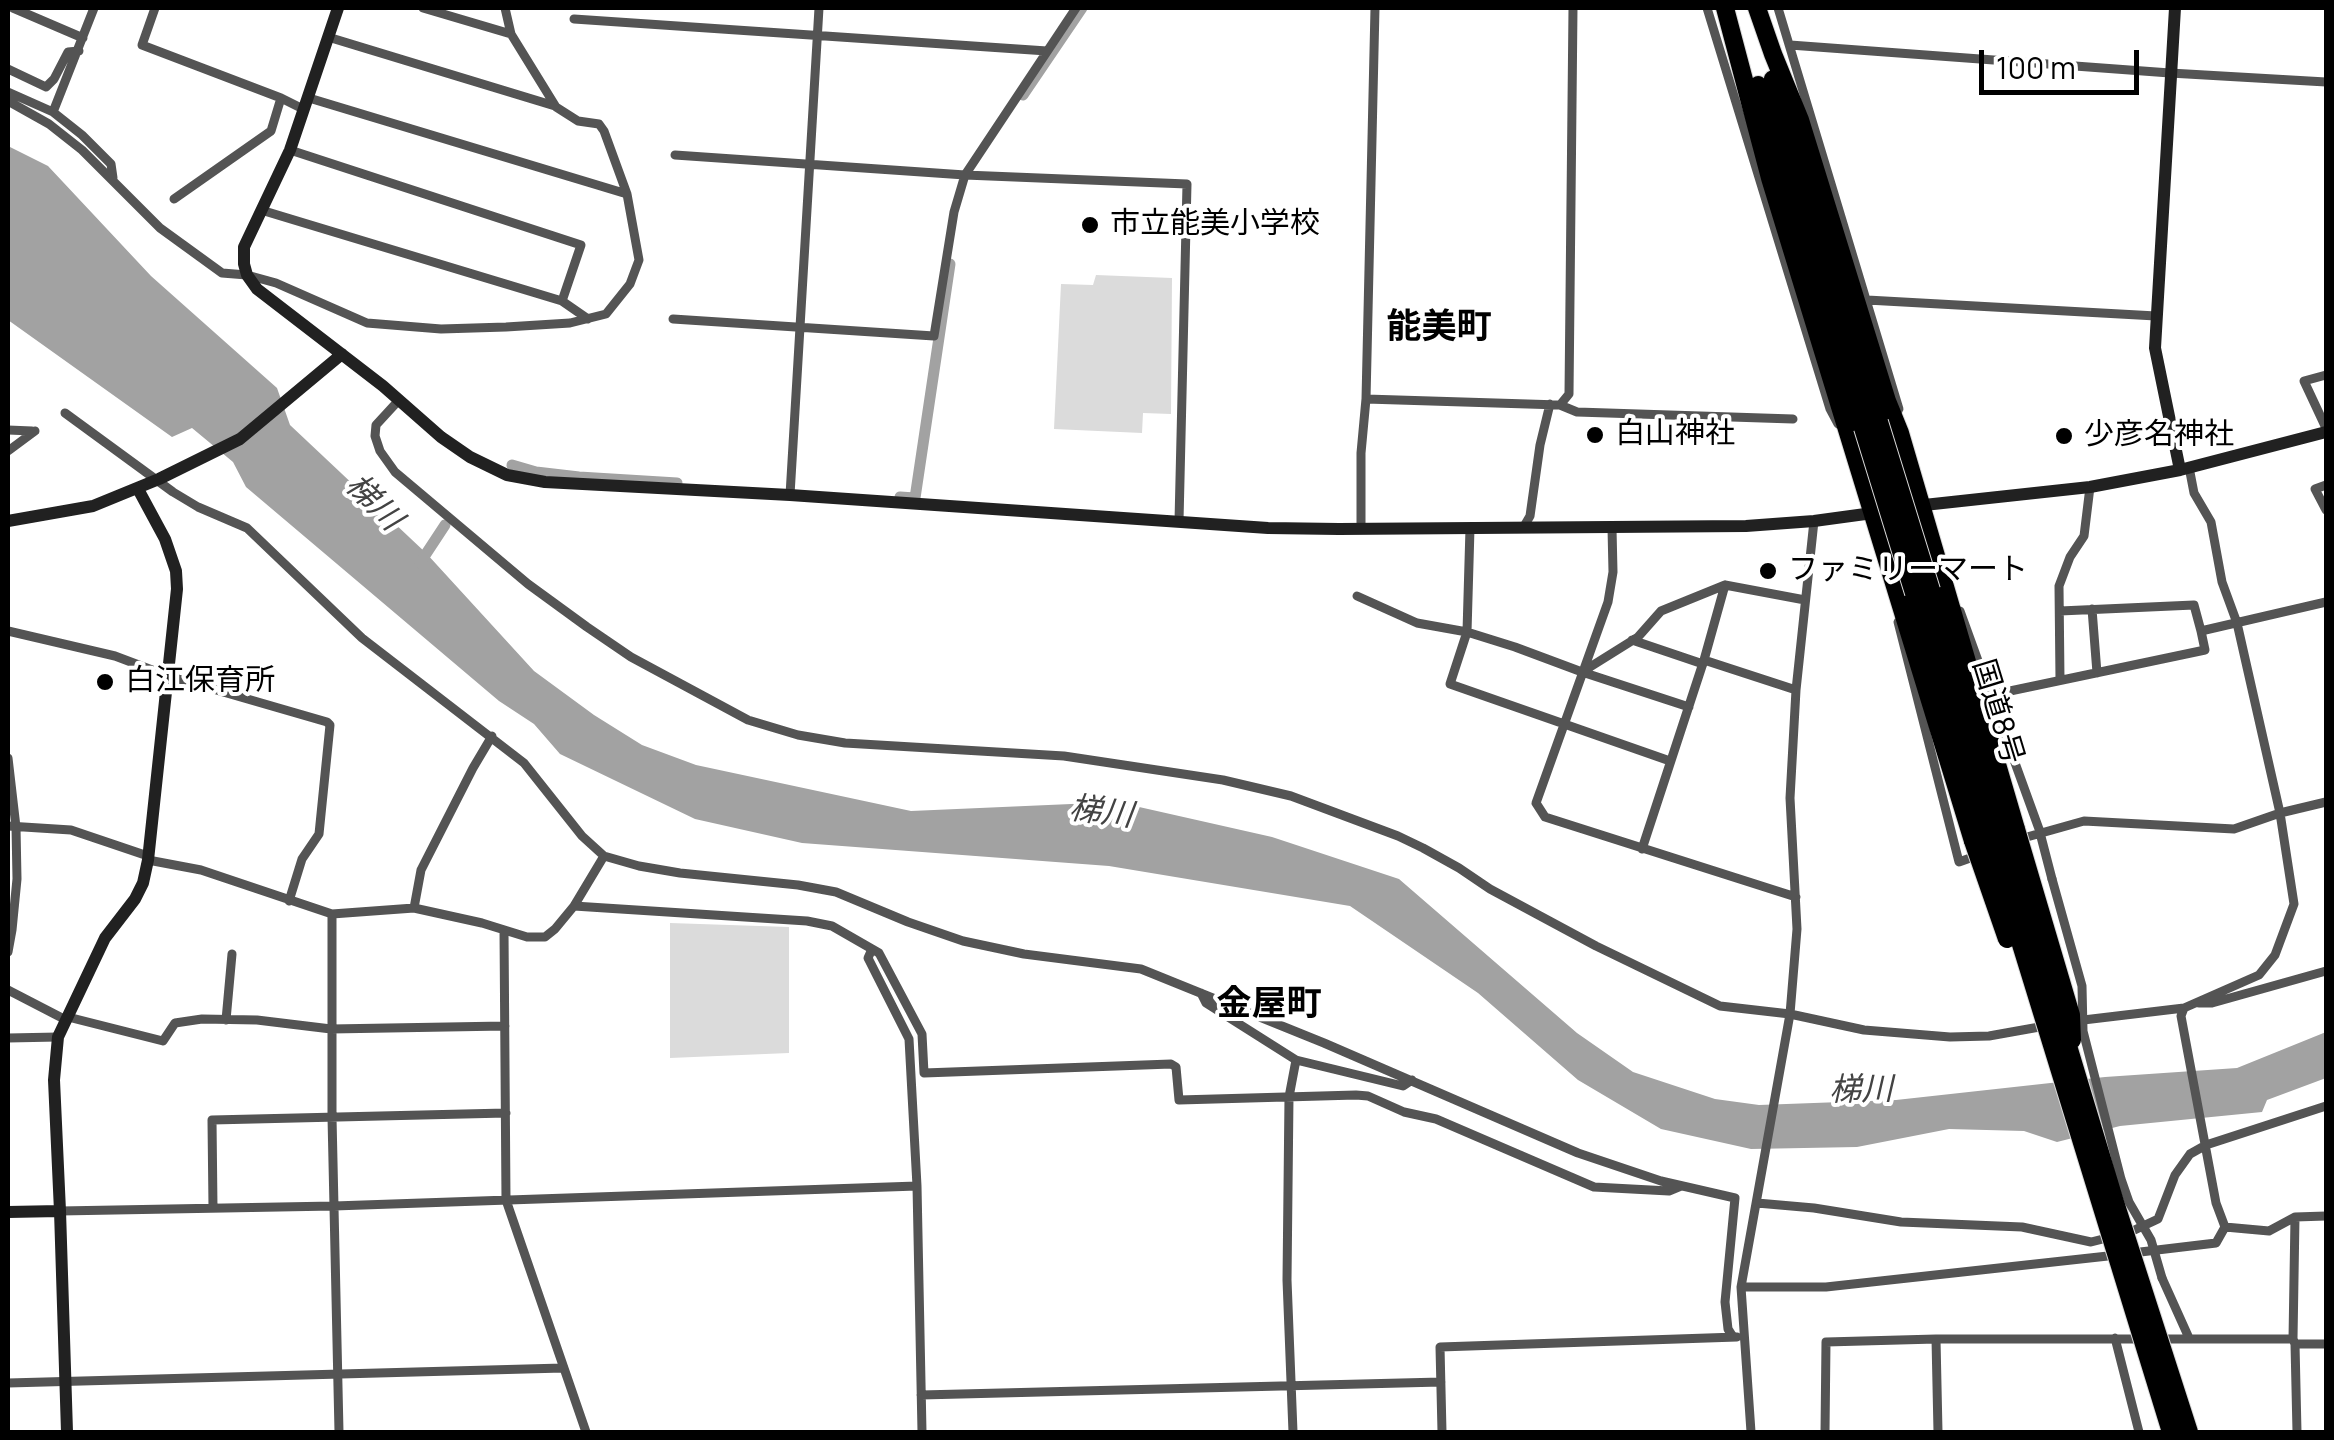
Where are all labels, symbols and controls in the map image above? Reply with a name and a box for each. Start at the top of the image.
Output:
scale bar [1984,30,2144,92]
text: 100 m [1996,47,2076,88]
place label: 市立能美小学校 [1110,207,1320,243]
marker: 市立能美小学校 [1079,214,1101,236]
district label: 能美町 [1387,307,1491,349]
place label: 白山神社 [1615,417,1735,453]
place label: 少彦名神社 [2084,418,2234,454]
marker: 白山神社 [1584,424,1606,446]
marker: 少彦名神社 [2053,425,2075,447]
water label: 梯川 [337,467,409,539]
place label: ファミリーマート [1788,553,2028,589]
marker: ファミリーマート [1757,560,1779,582]
street label: 国道8号 [1964,655,2030,769]
place label: 白江保育所 [125,664,275,700]
marker: 白江保育所 [94,671,116,693]
water label: 梯川 [1067,790,1135,836]
district label: 金屋町 [1217,984,1321,1026]
water label: 梯川 [1829,1071,1893,1111]

